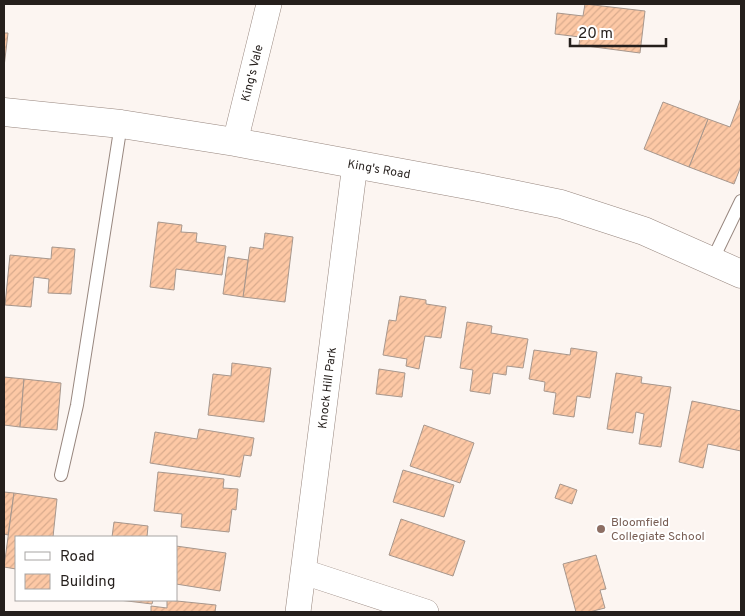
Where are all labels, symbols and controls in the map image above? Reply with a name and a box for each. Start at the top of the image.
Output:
scale bar [570,15,666,47]
text: 20 m [578,25,613,44]
street label: King's Vale [238,43,268,103]
street label: King's Road [346,157,411,183]
street label: Knock Hill Park [315,346,341,430]
place label: Bloomfield Collegiate School [611,515,705,545]
marker: Bloomfield Collegiate School [595,523,607,535]
legend [15,536,178,601]
text: Road [60,548,95,567]
text: Building [60,573,115,592]

